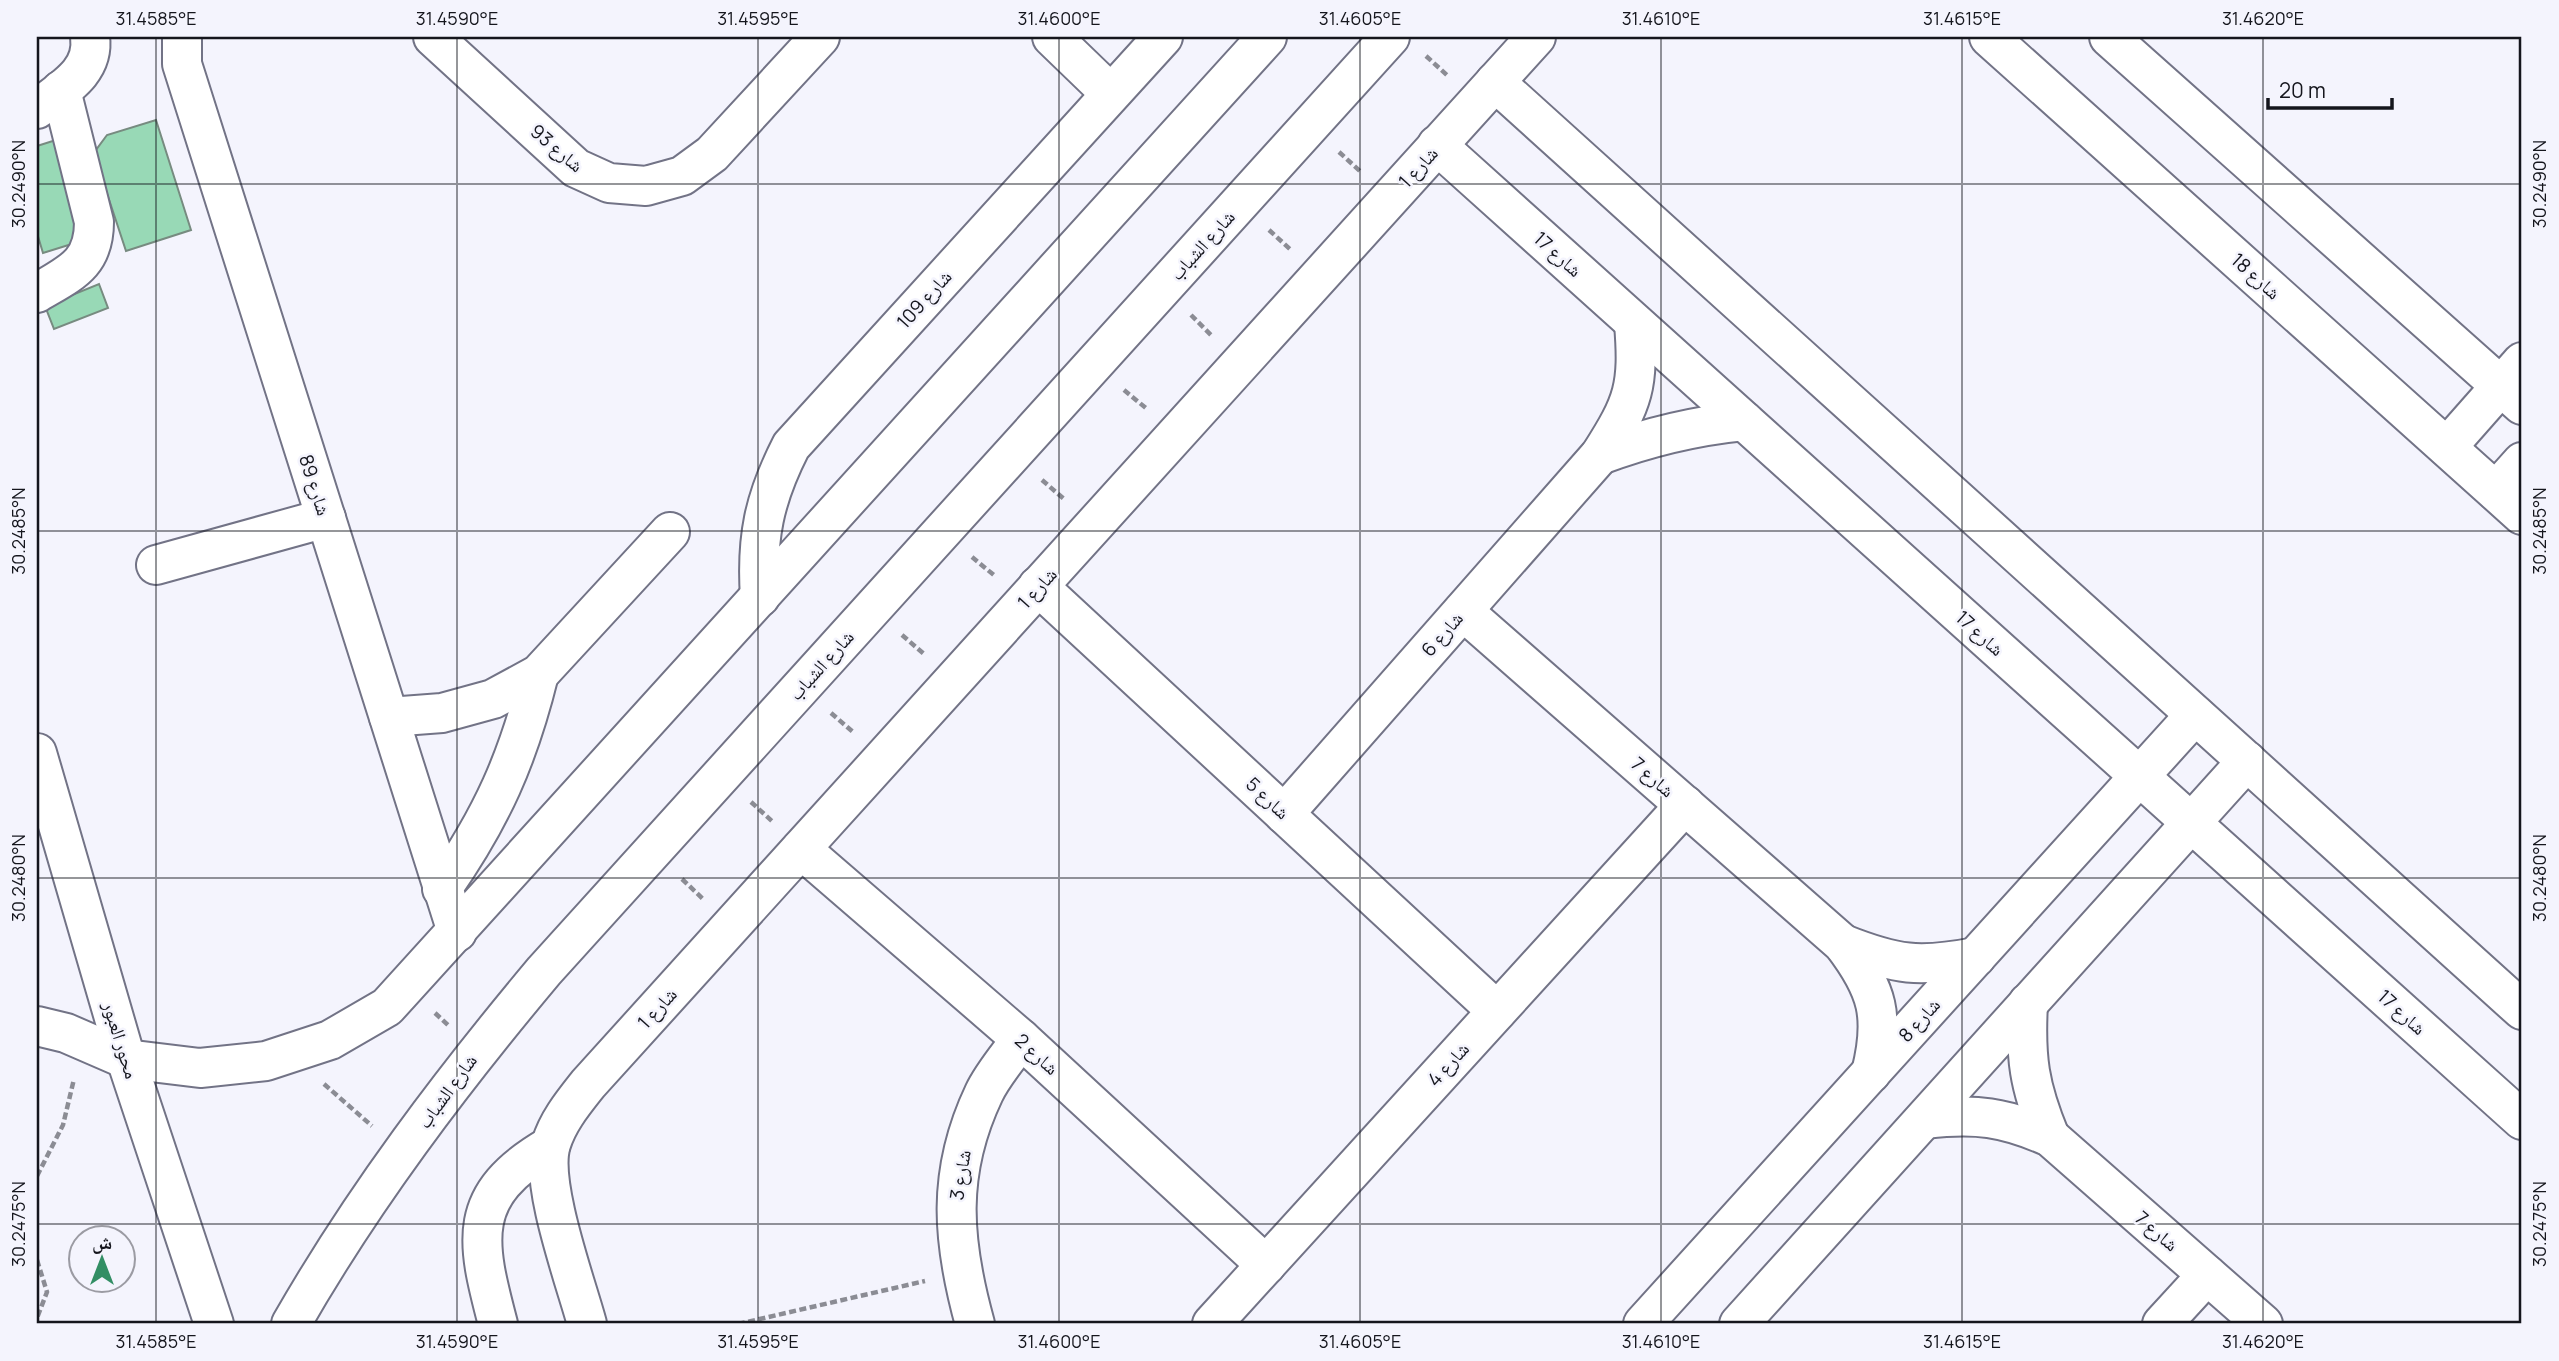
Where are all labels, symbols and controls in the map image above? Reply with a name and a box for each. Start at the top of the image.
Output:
text: 31.4585°E [115,6,197,30]
text: 31.4590°E [416,6,498,30]
text: 31.4595°E [717,6,799,30]
text: 31.4600°E [1018,6,1100,30]
text: 31.4605°E [1319,6,1401,30]
text: 31.4610°E [1622,6,1700,30]
text: 31.4615°E [1923,6,2001,30]
text: 31.4620°E [2222,6,2304,30]
scale bar [2268,66,2393,110]
text: 20 m [2279,76,2326,104]
street label: شارع 93 [525,118,589,178]
text: 30.2490°N [6,140,30,228]
text: 30.2490°N [2527,140,2551,228]
street label: شارع 1 [1392,141,1444,193]
street label: شارع الشباب [1164,204,1240,286]
street label: شارع 17 [1528,225,1588,283]
street label: شارع 18 [2226,247,2286,305]
street label: شارع 109 [891,264,957,334]
street label: شارع 89 [293,451,337,519]
text: 30.2485°N [6,487,30,575]
text: 30.2485°N [2527,487,2551,575]
street label: شارع 1 [1011,562,1063,614]
street label: شارع 17 [1950,604,2010,662]
street label: شارع 6 [1415,606,1469,662]
street label: شارع الشباب [783,624,859,706]
street label: شارع 7 [1626,751,1680,803]
street label: شارع 5 [1241,771,1295,825]
text: 30.2480°N [6,834,30,922]
text: 30.2480°N [2527,834,2551,922]
street label: شارع 1 [631,982,683,1034]
street label: شارع 17 [2372,983,2432,1041]
street label: شارع 8 [1892,992,1946,1048]
street label: محور العبور [97,997,145,1082]
street label: شارع 2 [1009,1027,1065,1081]
street label: شارع 4 [1421,1036,1475,1092]
street label: شارع الشباب [411,1049,483,1133]
street label: شارع 3 [943,1148,977,1202]
text: 30.2475°N [6,1181,30,1267]
text: 30.2475°N [2527,1181,2551,1267]
street label: شارع 7 [2130,1205,2184,1257]
north arrow [66,1224,136,1294]
text: ش [92,1229,112,1255]
text: 31.4585°E [115,1329,197,1353]
text: 31.4590°E [416,1329,498,1353]
text: 31.4595°E [717,1329,799,1353]
text: 31.4600°E [1018,1329,1100,1353]
text: 31.4605°E [1319,1329,1401,1353]
text: 31.4610°E [1622,1329,1700,1353]
text: 31.4615°E [1923,1329,2001,1353]
text: 31.4620°E [2222,1329,2304,1353]

